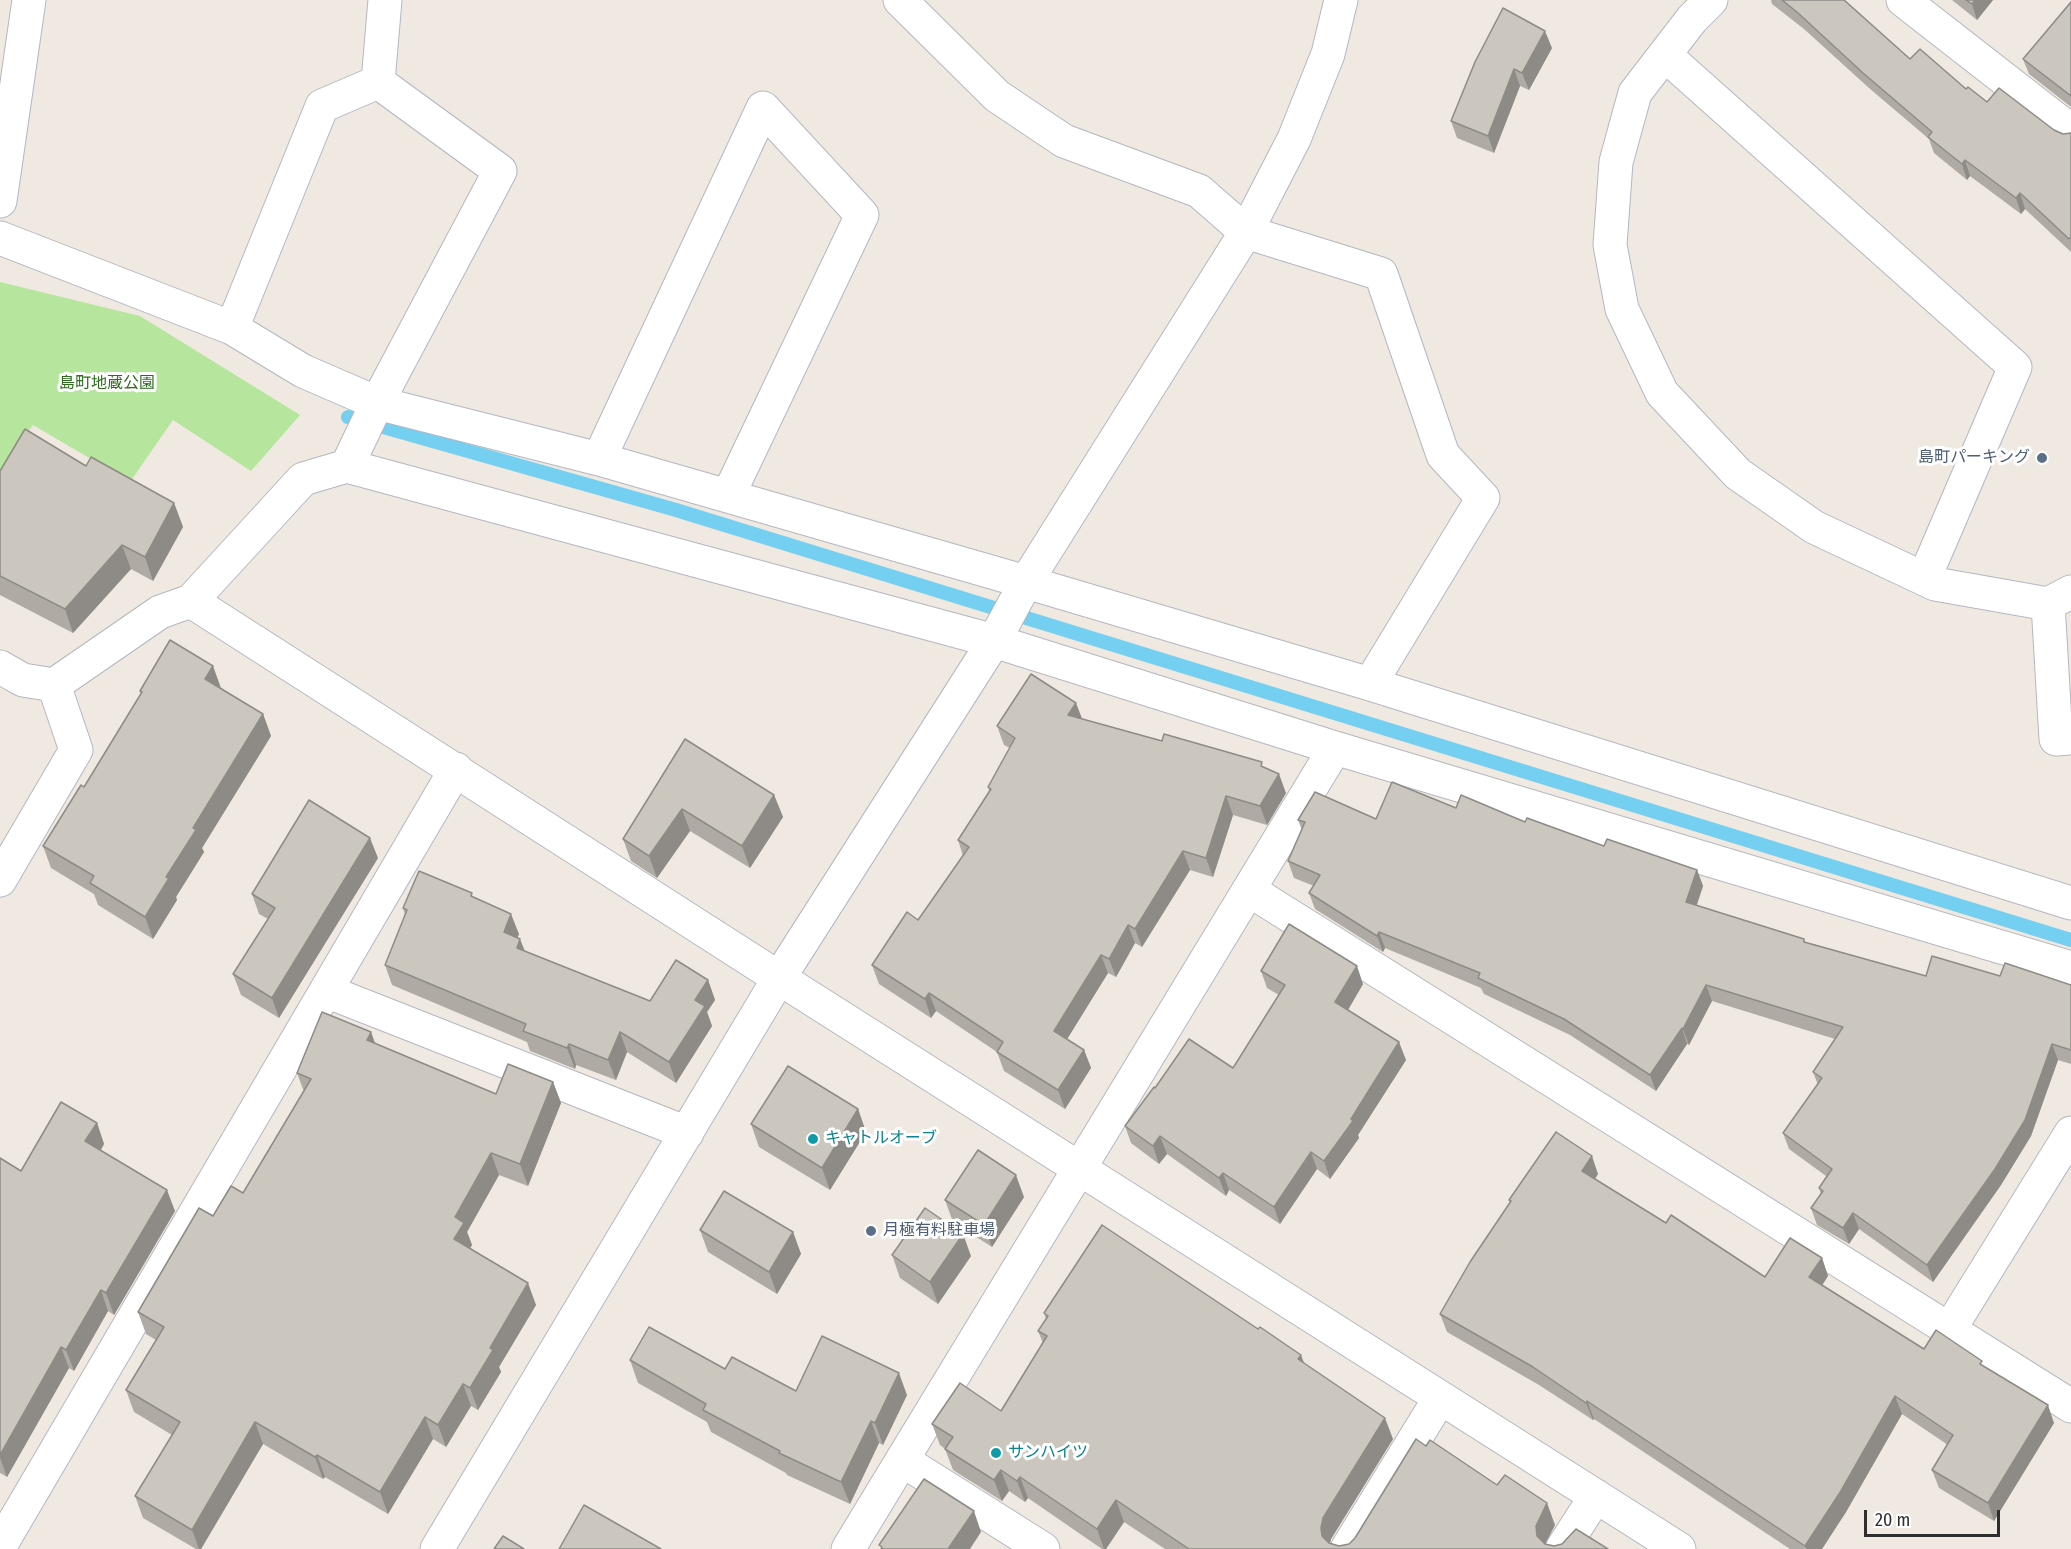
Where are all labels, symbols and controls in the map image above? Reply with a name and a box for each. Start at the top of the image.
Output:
park label: 島町地蔵公園 [59,374,155,394]
place label: 島町パーキング [1918,448,2030,468]
marker: 島町パーキング [2035,451,2049,465]
place label: キャトルオーブ [825,1129,937,1149]
marker: キャトルオーブ [806,1132,820,1146]
place label: 月極有料駐車場 [883,1221,995,1241]
marker: 月極有料駐車場 [864,1224,878,1238]
place label: サンハイツ [1008,1443,1088,1463]
marker: サンハイツ [989,1446,1003,1460]
scale bar [1867,1498,2004,1536]
text: 20 m [1875,1509,1910,1531]

